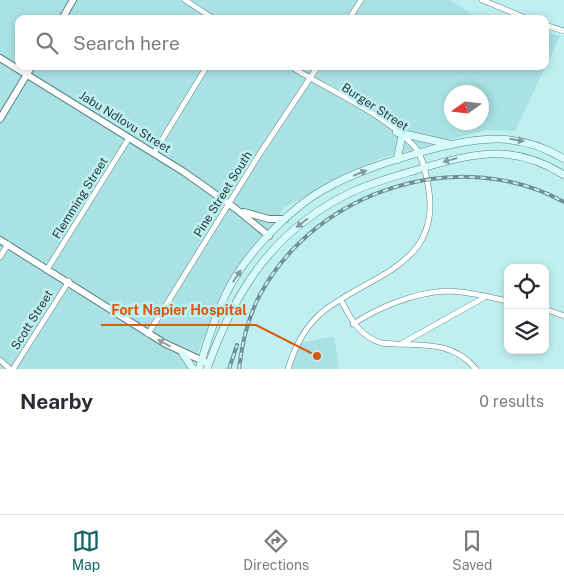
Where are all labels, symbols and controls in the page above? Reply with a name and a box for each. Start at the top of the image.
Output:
search box [15,15,549,70]
icon: search [33,29,61,57]
text: Search here [73,32,180,54]
street label: Burger Street [339,80,411,134]
north arrow [444,85,489,130]
street label: Jabu Ndlovu Street [77,88,174,156]
one-way arrow [509,137,525,145]
street label: Pine Street South [191,148,255,240]
street label: Flemming Street [49,154,111,241]
one-way arrow [443,156,458,164]
one-way arrow [352,169,367,176]
one-way arrow [296,218,309,229]
map controls [504,264,549,354]
button: locate [504,264,549,309]
one-way arrow [232,269,242,283]
street label: Scott Street [8,287,56,352]
callout: Fort Napier Hospital [101,296,256,325]
text: Fort Napier Hospital [111,302,247,318]
button: layers [504,309,549,354]
one-way arrow [158,339,171,348]
text: Nearby [20,389,93,414]
text: 0 results [479,392,544,411]
tab: Map [72,527,100,573]
tab: Directions [243,527,309,573]
tab: Saved [452,527,492,573]

